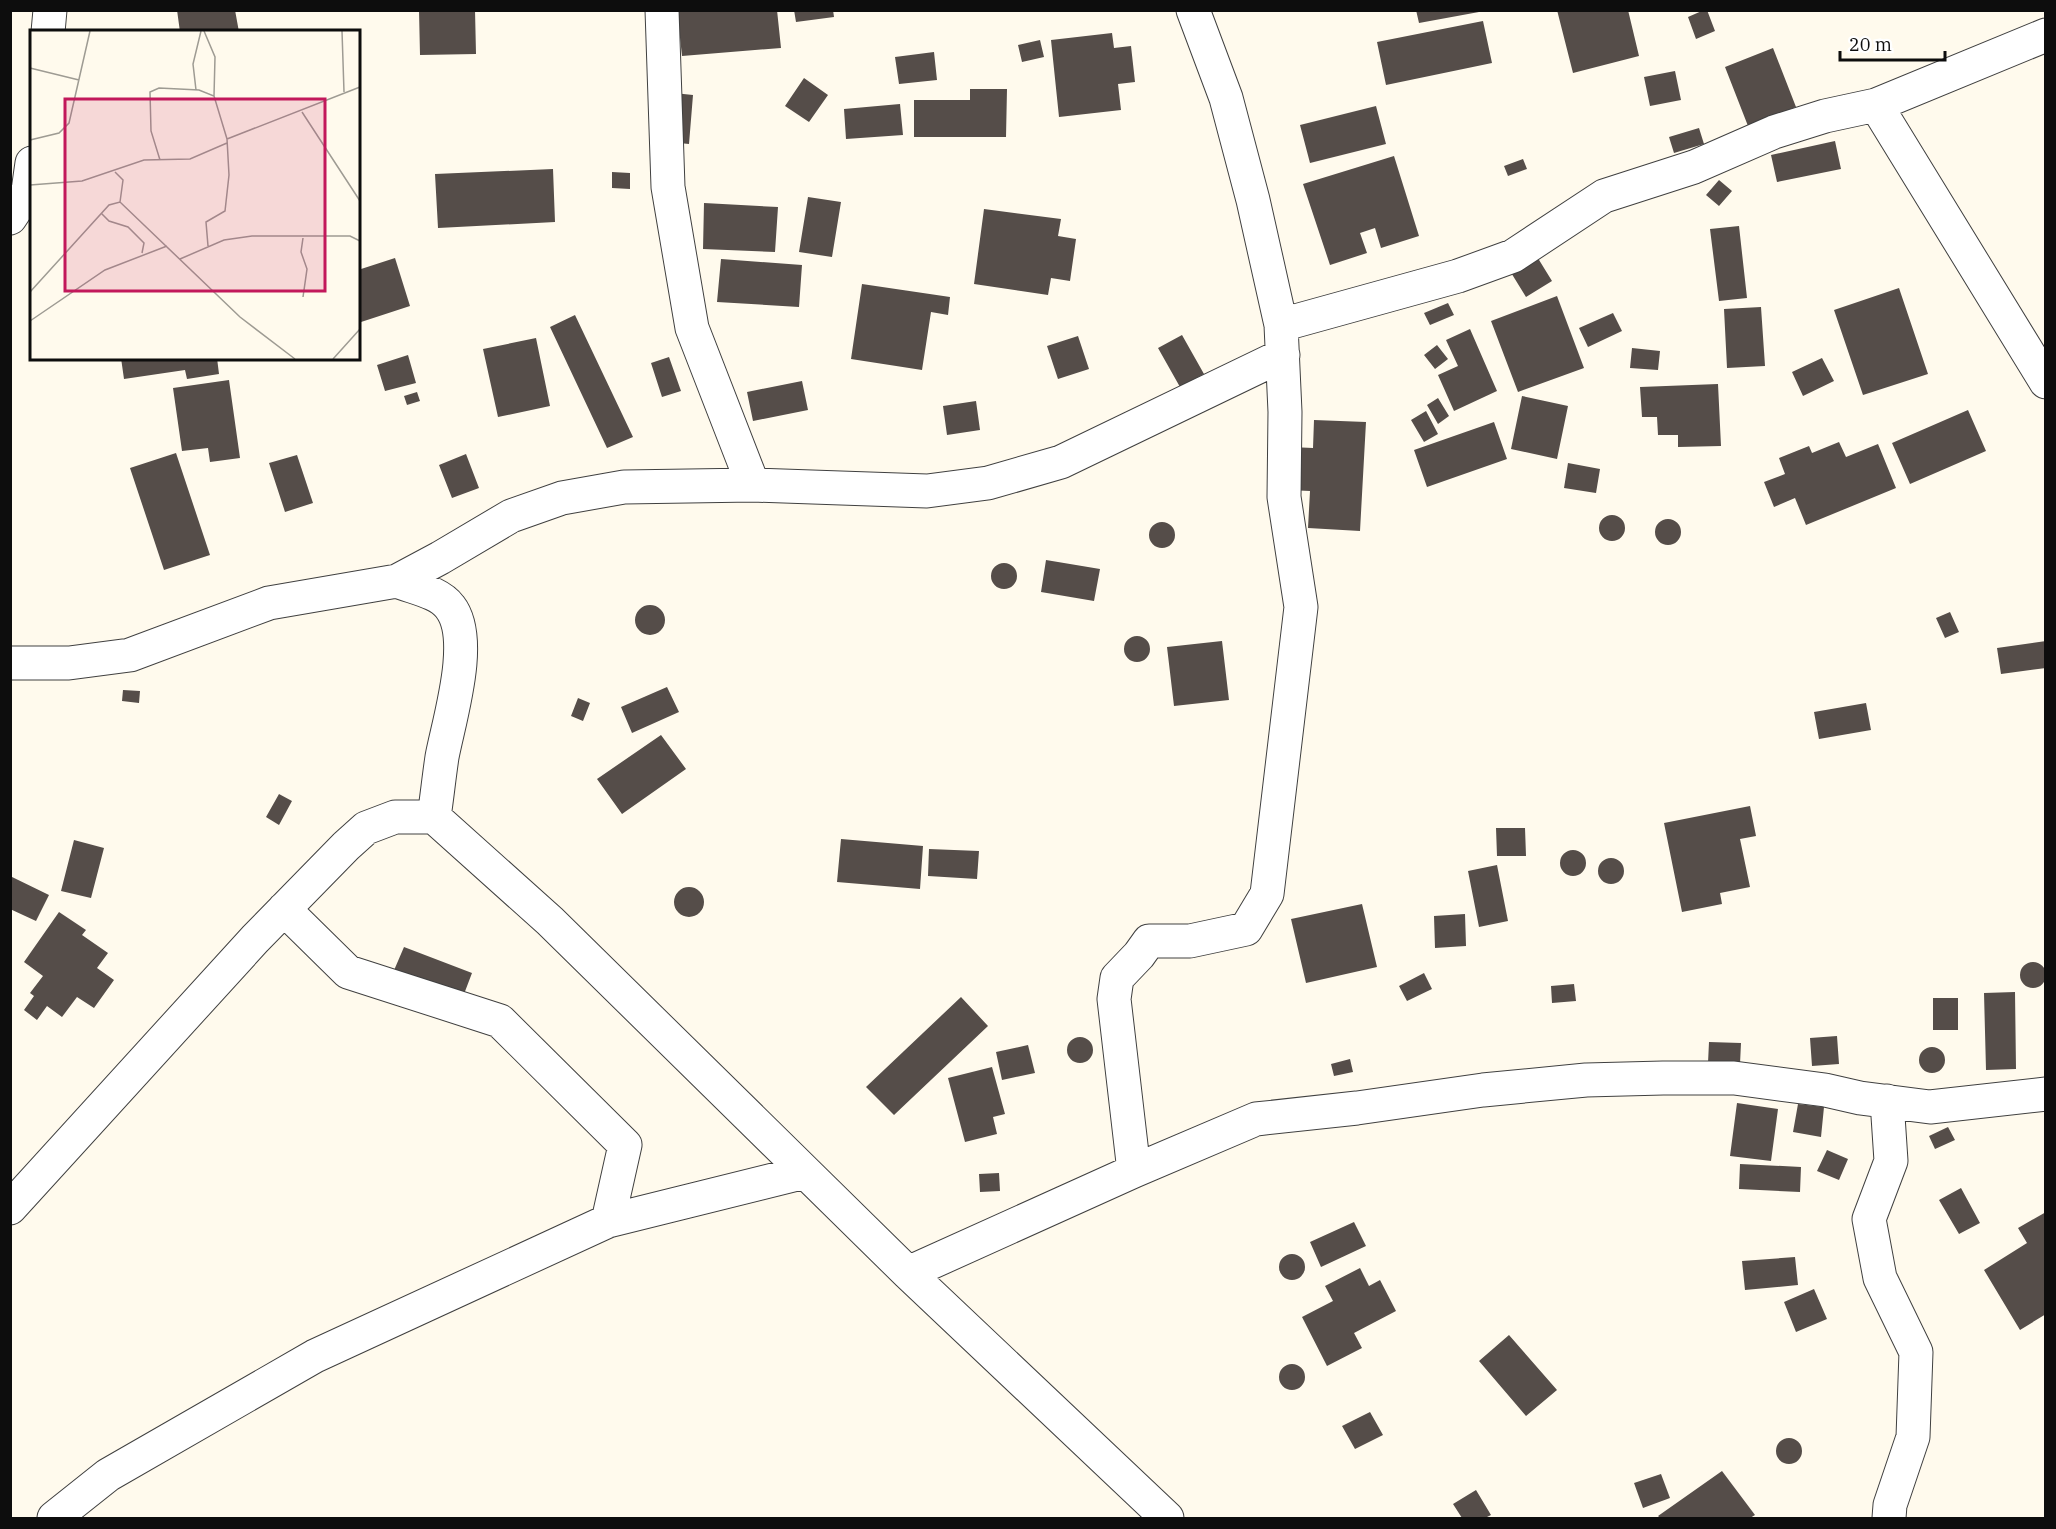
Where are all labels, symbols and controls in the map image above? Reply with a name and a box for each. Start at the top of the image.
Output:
scale bar [1840,24,1945,62]
inset map [30,30,360,360]
text: 20 m [1849,33,1892,56]

